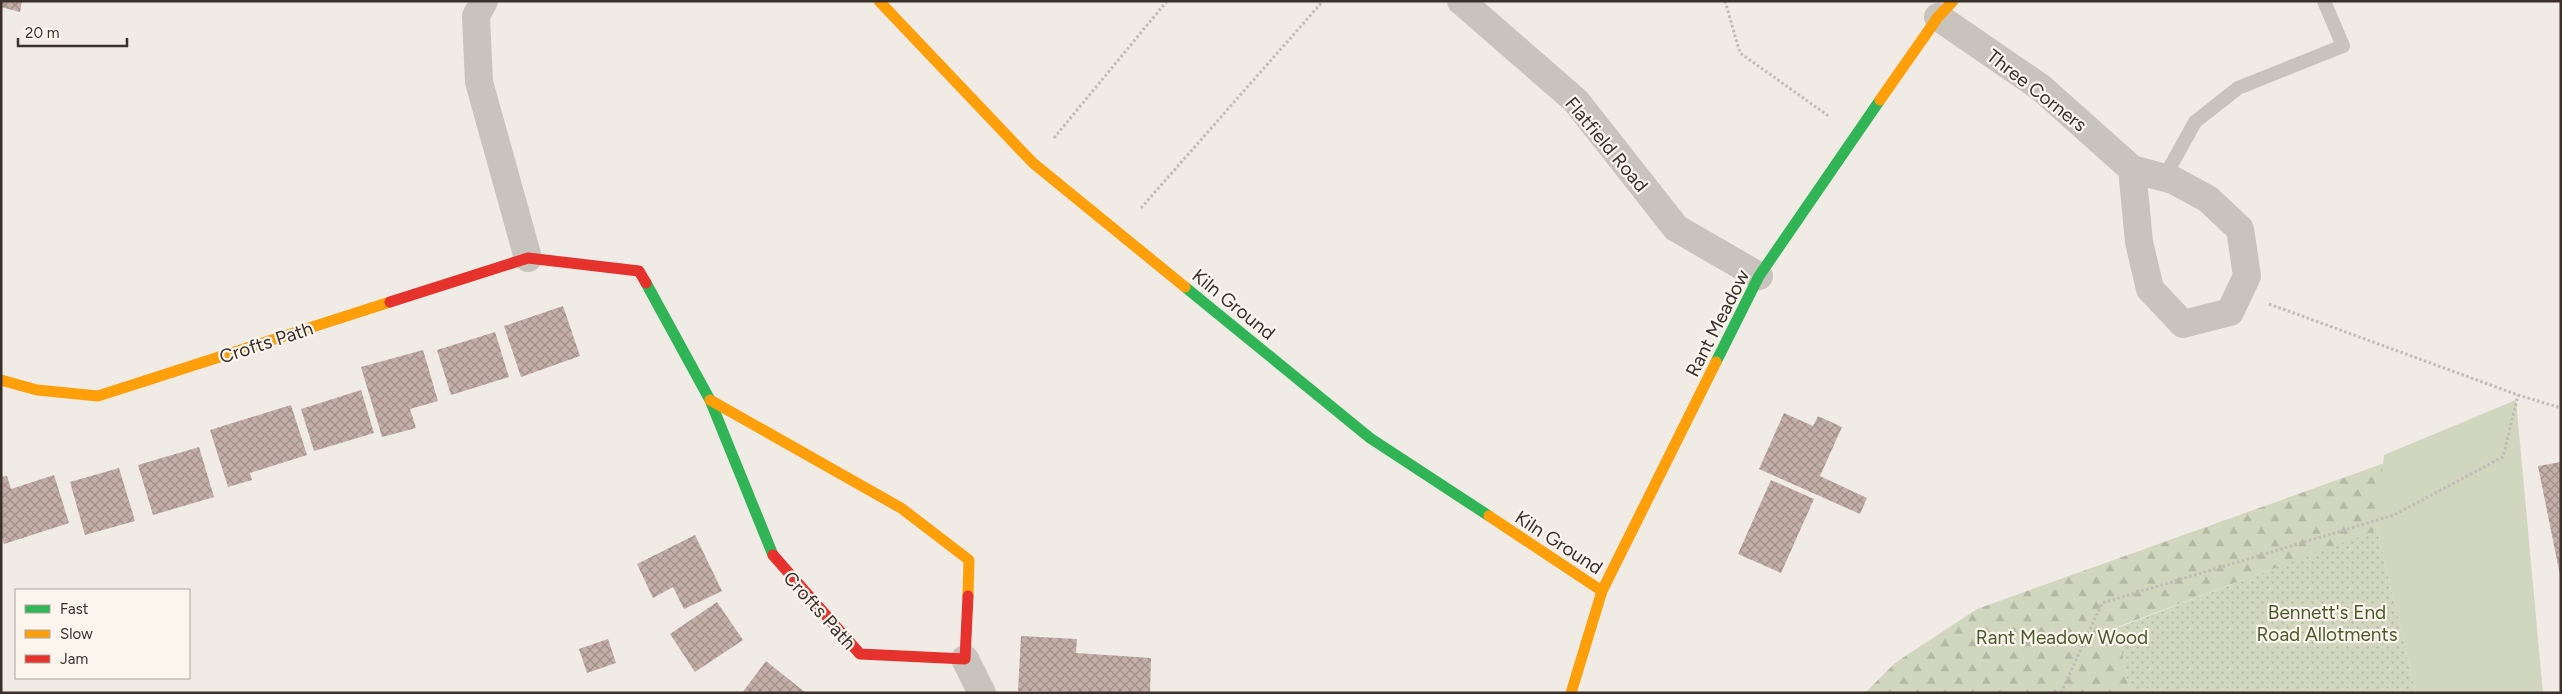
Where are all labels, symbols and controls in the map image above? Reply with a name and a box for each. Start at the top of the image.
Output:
scale bar [18,15,126,47]
text: 20 m [25,24,59,42]
street label: Three Corners [1982,44,2091,137]
street label: Flatfield Road [1560,92,1653,196]
street label: Kiln Ground [1188,264,1280,345]
street label: Rant Meadow [1681,266,1754,381]
street label: Crofts Path [216,317,316,368]
street label: Kiln Ground [1511,506,1607,579]
street label: Crofts Path [779,567,861,654]
legend [15,589,190,679]
text: Fast [60,600,89,618]
park label: Bennett's End Road Allotments [2256,601,2398,646]
text: Slow [60,625,93,643]
park label: Rant Meadow Wood [1976,626,2148,649]
text: Jam [60,650,88,668]

